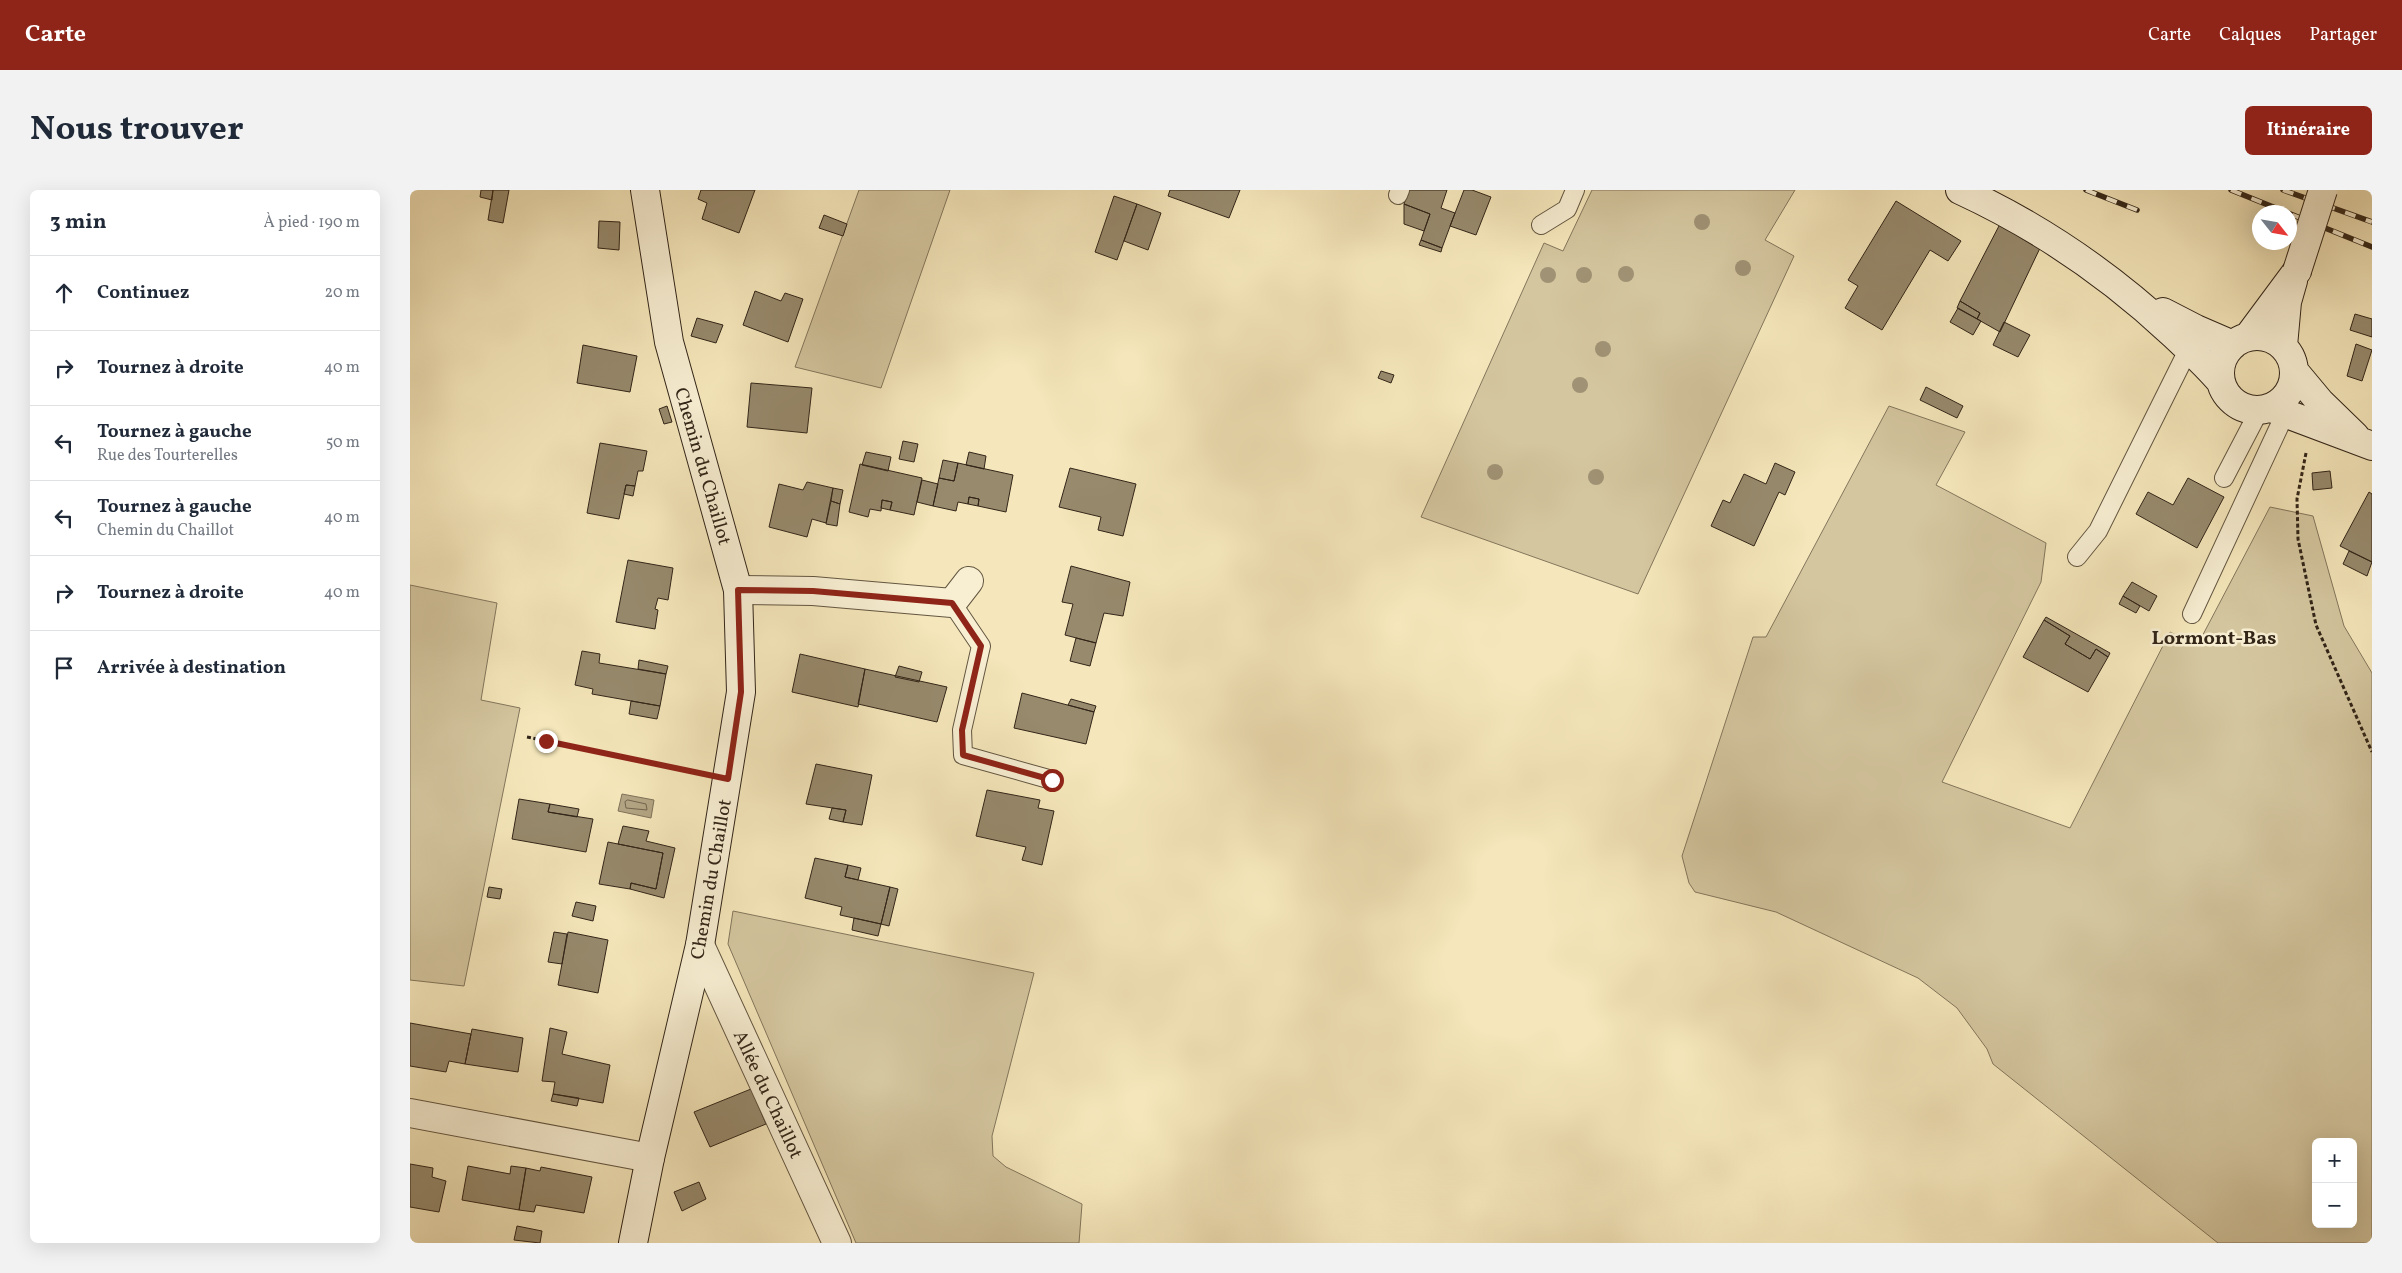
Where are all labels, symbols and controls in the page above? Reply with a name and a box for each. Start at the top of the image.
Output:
text: Carte [25,18,86,52]
text: Carte [2148,23,2191,48]
text: Calques [2219,23,2281,48]
text: Partager [2309,23,2377,48]
text: Nous trouver [30,106,244,154]
button: Itinéraire [2245,106,2372,155]
north arrow [2252,205,2297,250]
text: 3 min [50,208,106,237]
text: À pied · 190 m [264,212,360,234]
icon: ahead [50,279,78,307]
text: Continuez [97,280,189,306]
text: 20 m [325,282,360,304]
icon: right [50,354,78,382]
text: Tournez à droite [97,355,244,381]
text: 40 m [324,357,360,379]
street label: Chemin du Chaillot [667,385,737,549]
text: Tournez à gauche [97,419,252,445]
icon: left [50,429,78,457]
text: 50 m [326,432,360,454]
text: Rue des Tourterelles [97,445,238,467]
text: Tournez à gauche [97,494,252,520]
icon: left [50,504,78,532]
text: 40 m [324,507,360,529]
text: Chemin du Chaillot [97,520,234,542]
icon: right [50,579,78,607]
text: Tournez à droite [97,580,244,606]
text: 40 m [324,582,360,604]
district label: Lormont-Bas [2152,625,2276,653]
icon: arrive [50,654,78,682]
text: Arrivée à destination [97,655,286,681]
route end [535,730,558,753]
route start [1041,769,1064,792]
street label: Chemin du Chaillot [685,797,739,962]
street label: Allée du Chaillot [726,1026,808,1164]
map controls [2312,1138,2357,1228]
button: + [2312,1138,2357,1183]
button: − [2312,1183,2357,1228]

